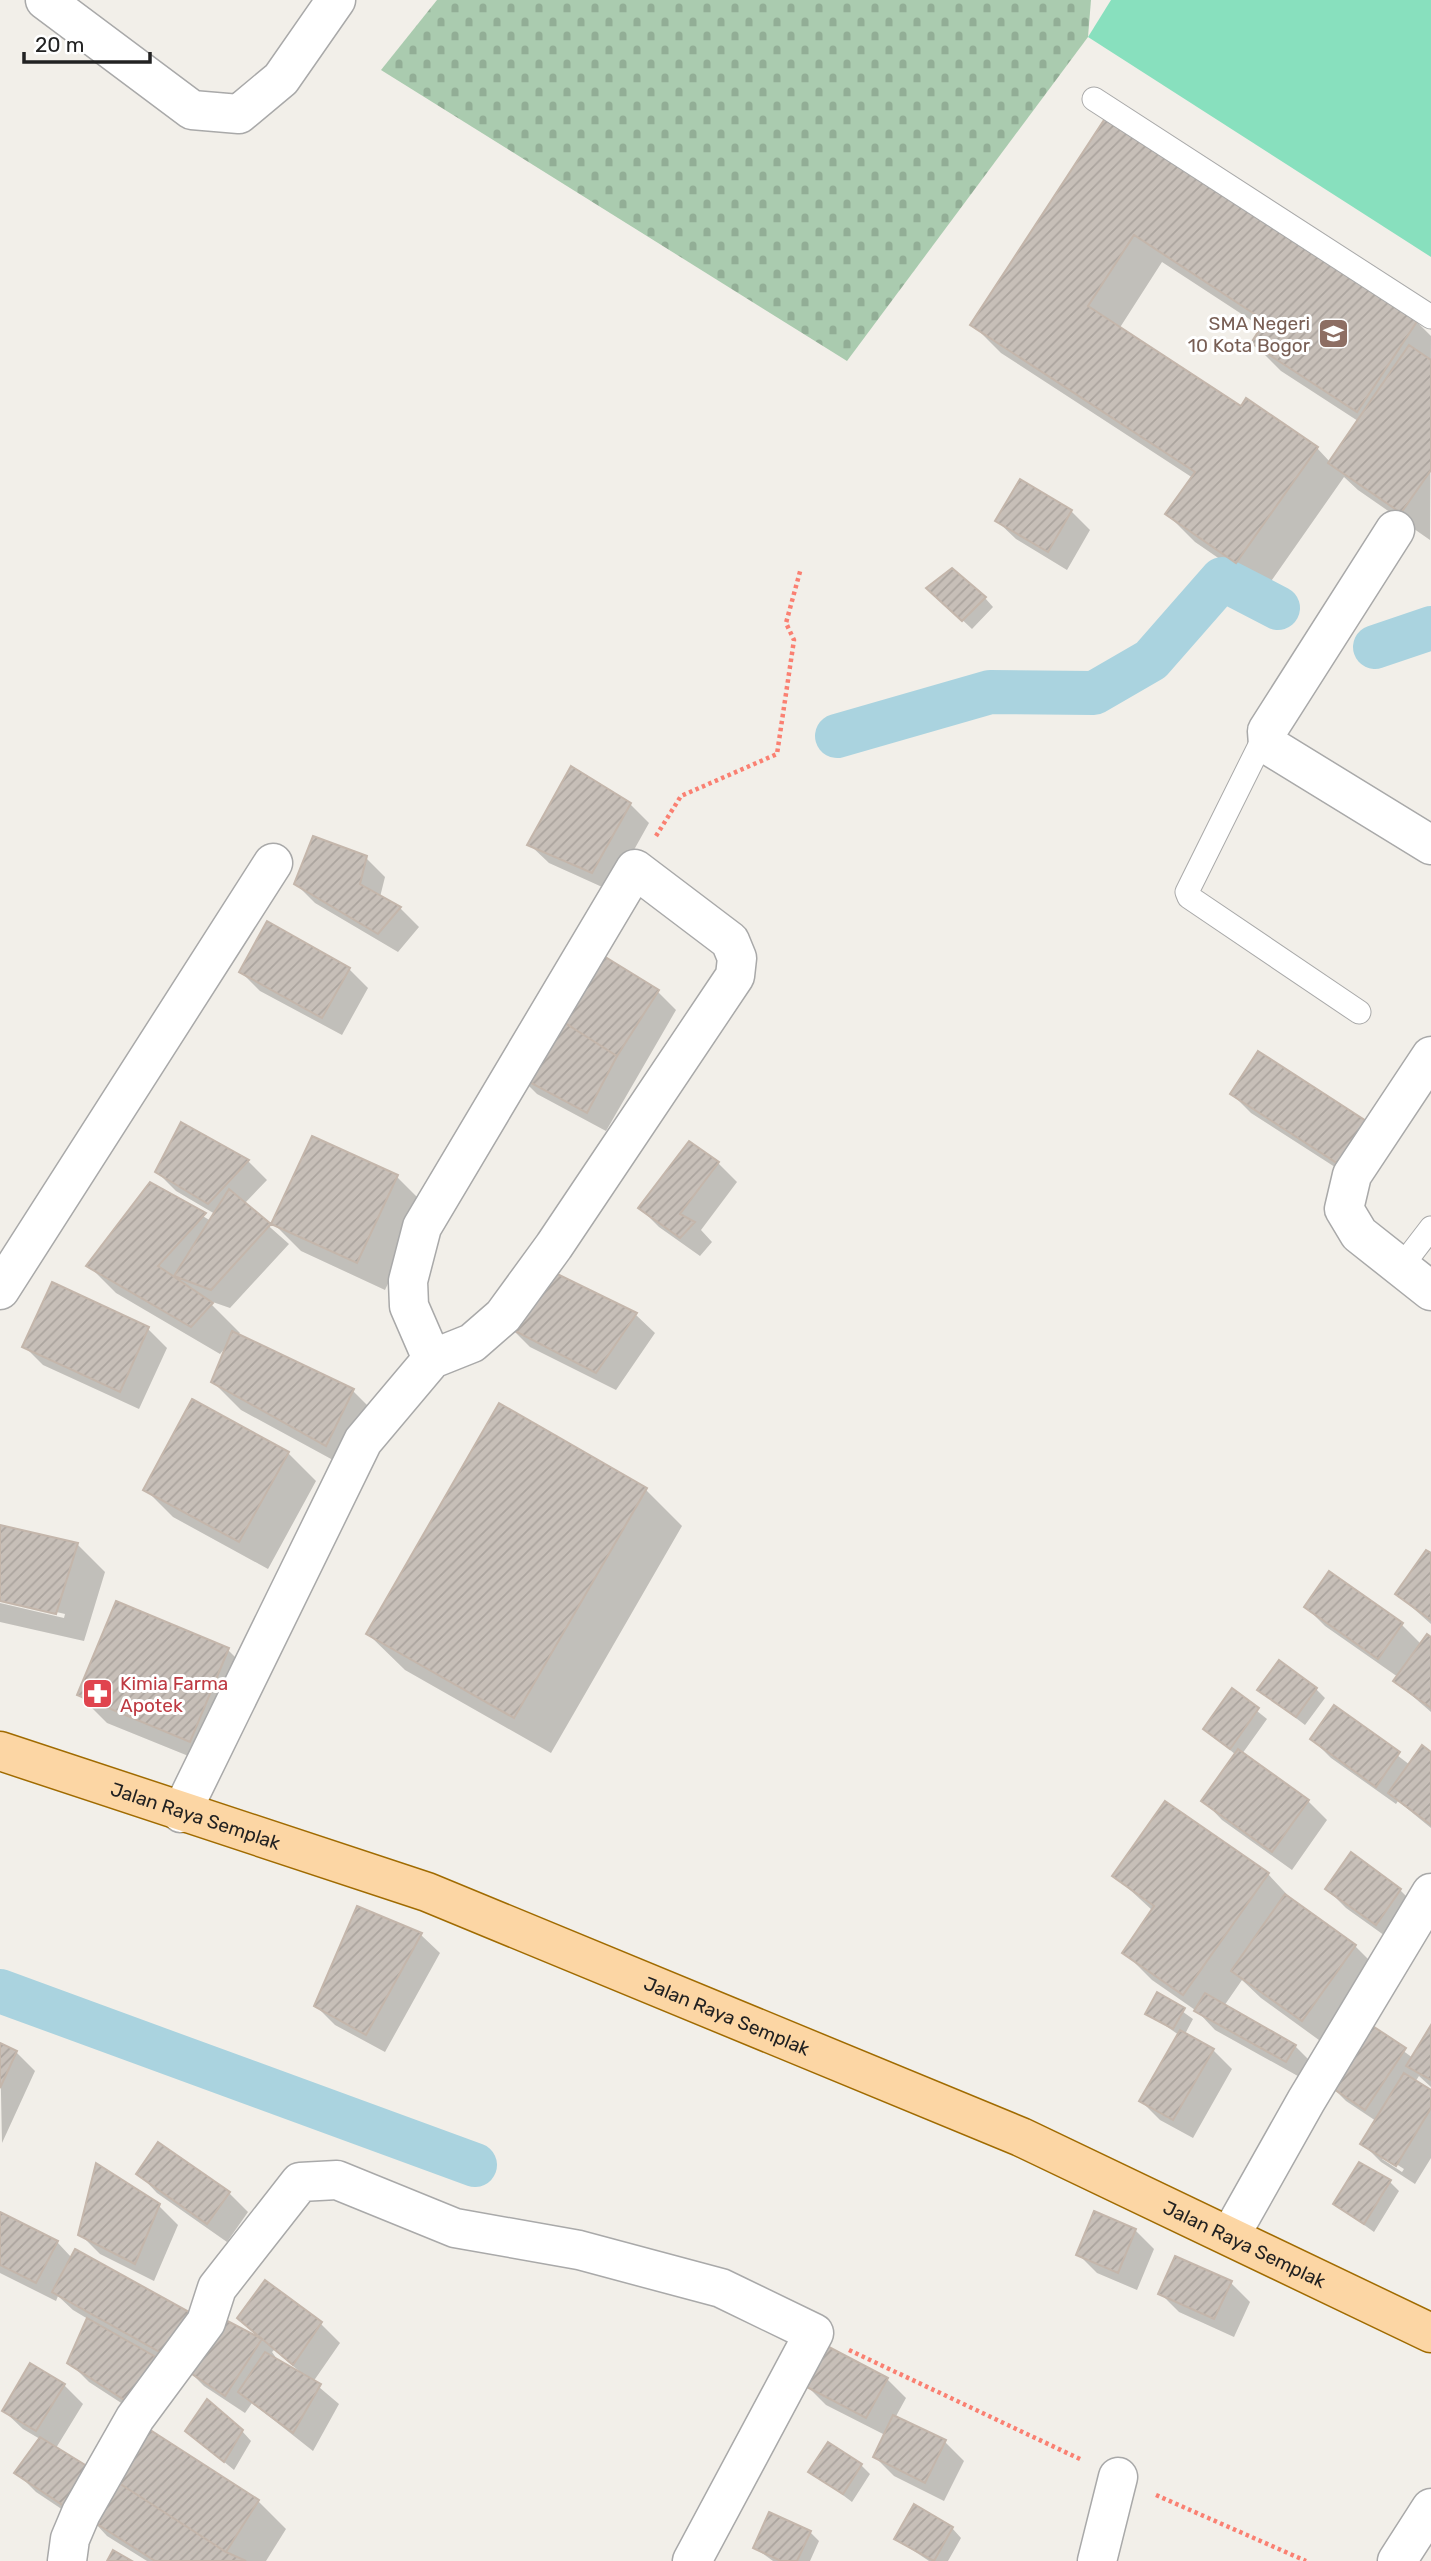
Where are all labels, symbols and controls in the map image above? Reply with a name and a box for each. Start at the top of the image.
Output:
scale bar [24,21,150,65]
text: 20 m [35,32,84,57]
place label: SMA Negeri 10 Kota Bogor [1188,312,1311,357]
school or university icon: SMA Negeri 10 Kota Bogor [1316,317,1350,351]
place label: Kimia Farma Apotek [120,1672,228,1717]
pharmacy icon: Kimia Farma Apotek [80,1677,114,1711]
street label: Jalan Raya Semplak [108,1777,284,1854]
street label: Jalan Raya Semplak [640,1971,813,2060]
street label: Jalan Raya Semplak [1160,2195,1330,2293]

